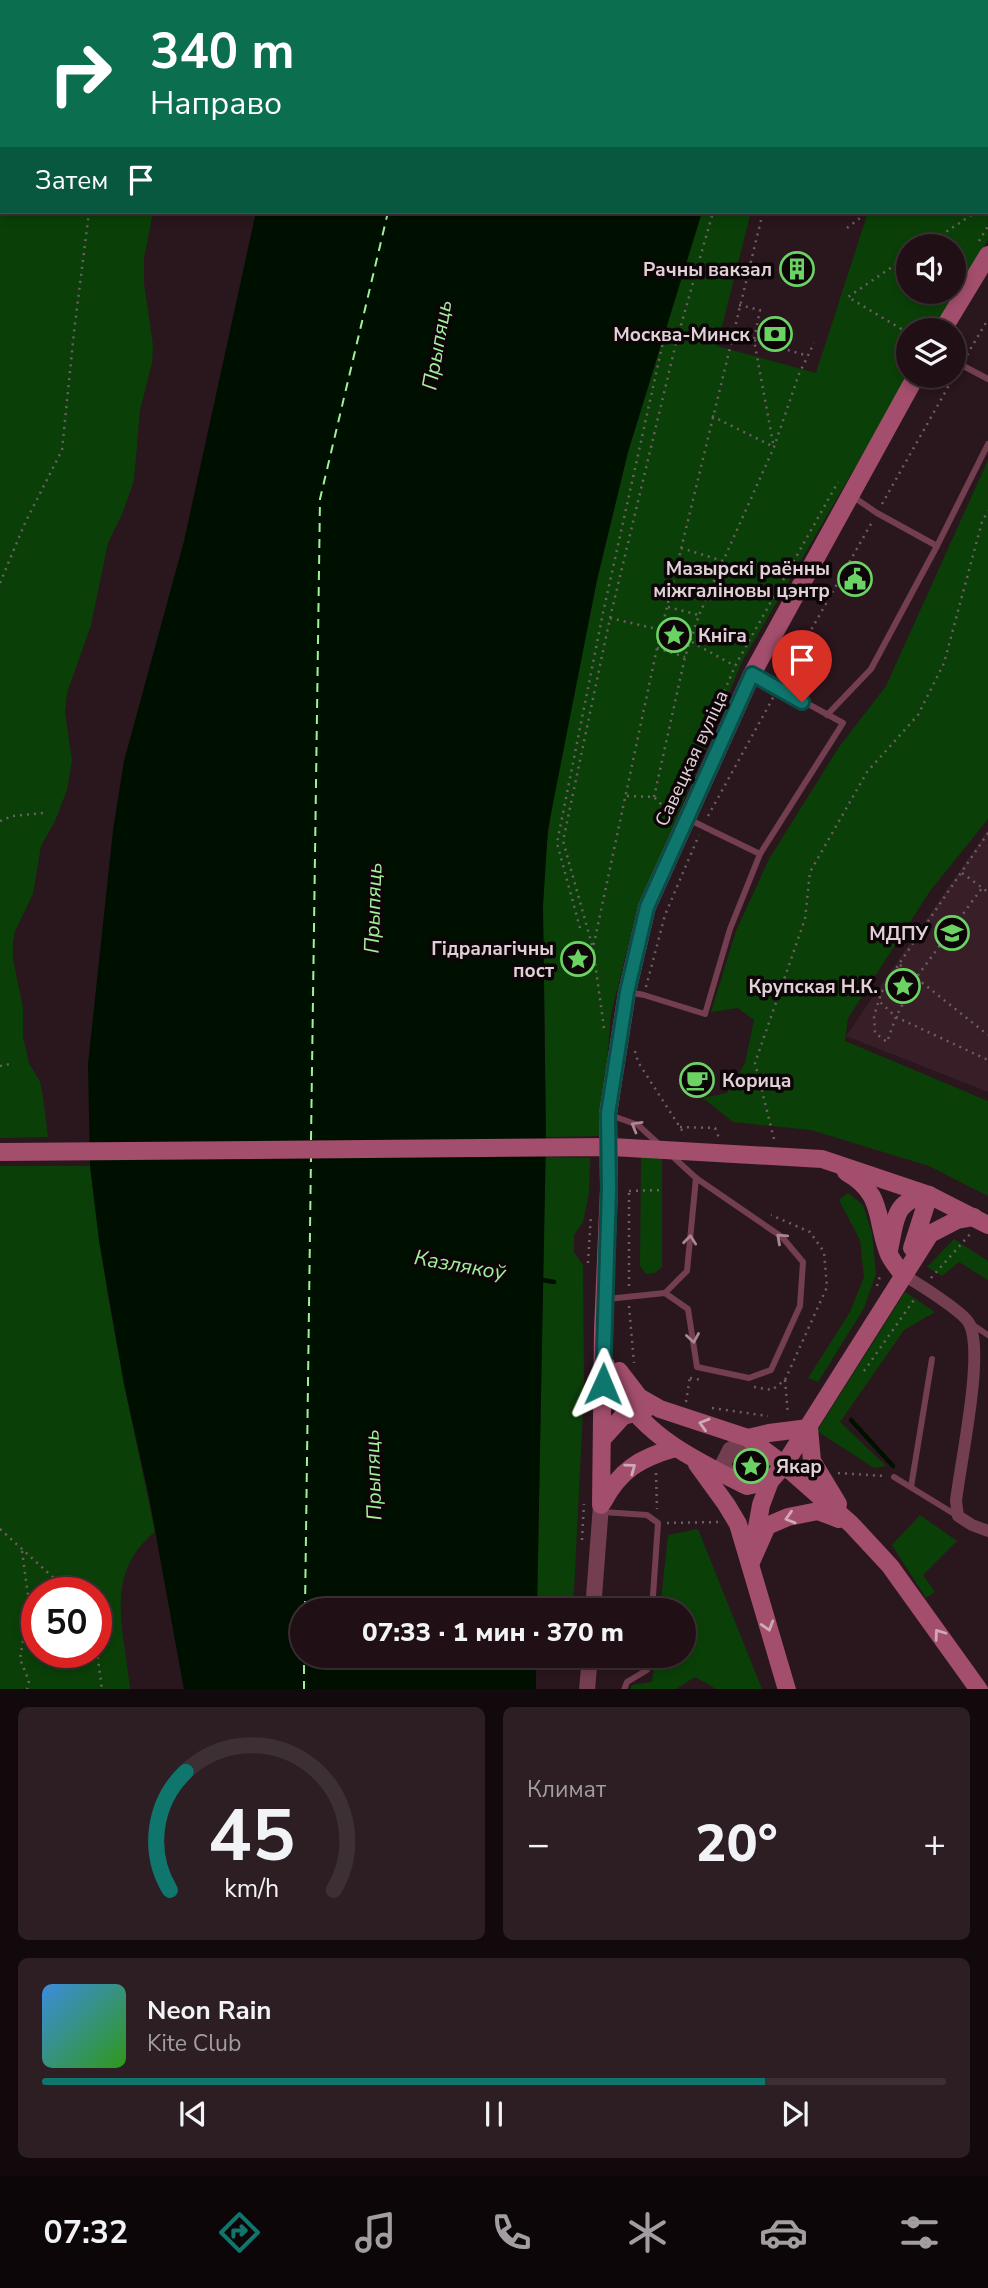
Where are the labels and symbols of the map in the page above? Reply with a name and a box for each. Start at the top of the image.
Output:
building icon: Рачны вакзал [778,250,816,288]
place label: Рачны вакзал [643,257,772,283]
water label: Прыпяць [415,298,459,392]
bank icon: Москва-Минск [756,315,794,353]
place label: Москва-Минск [613,322,750,348]
place label: Мазырскі раённы міжгаліновы цэнтр [653,556,830,604]
public building icon: Мазырскі раённы міжгаліновы цэнтр [836,560,874,598]
place icon: Кніга [655,616,693,654]
place label: Кніга [698,623,747,649]
pin [772,630,832,702]
street label: Савецкая вуліца [649,686,735,831]
water label: Прыпяць [357,862,389,954]
school or university icon: МДПУ [933,914,971,952]
place label: МДПУ [869,921,928,947]
place label: Гідралагічны пост [431,936,554,984]
place icon: Гідралагічны пост [559,940,597,978]
place icon: Крупская Н.К. [884,967,922,1005]
place label: Крупская Н.К. [748,974,878,1000]
cafe icon: Корица [678,1061,716,1099]
place label: Корица [722,1068,792,1094]
one-way arrow [631,1121,644,1134]
one-way arrow [682,1234,697,1245]
one-way arrow [776,1234,789,1247]
water label: Казлякоў [412,1243,509,1287]
one-way arrow [685,1332,700,1344]
position arrow [566,1347,640,1421]
one-way arrow [698,1417,710,1432]
water label: Прыпяць [357,1429,389,1521]
place icon: Якар [732,1447,770,1485]
place label: Якар [776,1454,822,1480]
one-way arrow [623,1464,636,1476]
one-way arrow [785,1509,797,1524]
speed limit sign: 50 [21,1577,112,1668]
one-way arrow [760,1620,775,1632]
one-way arrow [935,1629,947,1642]

